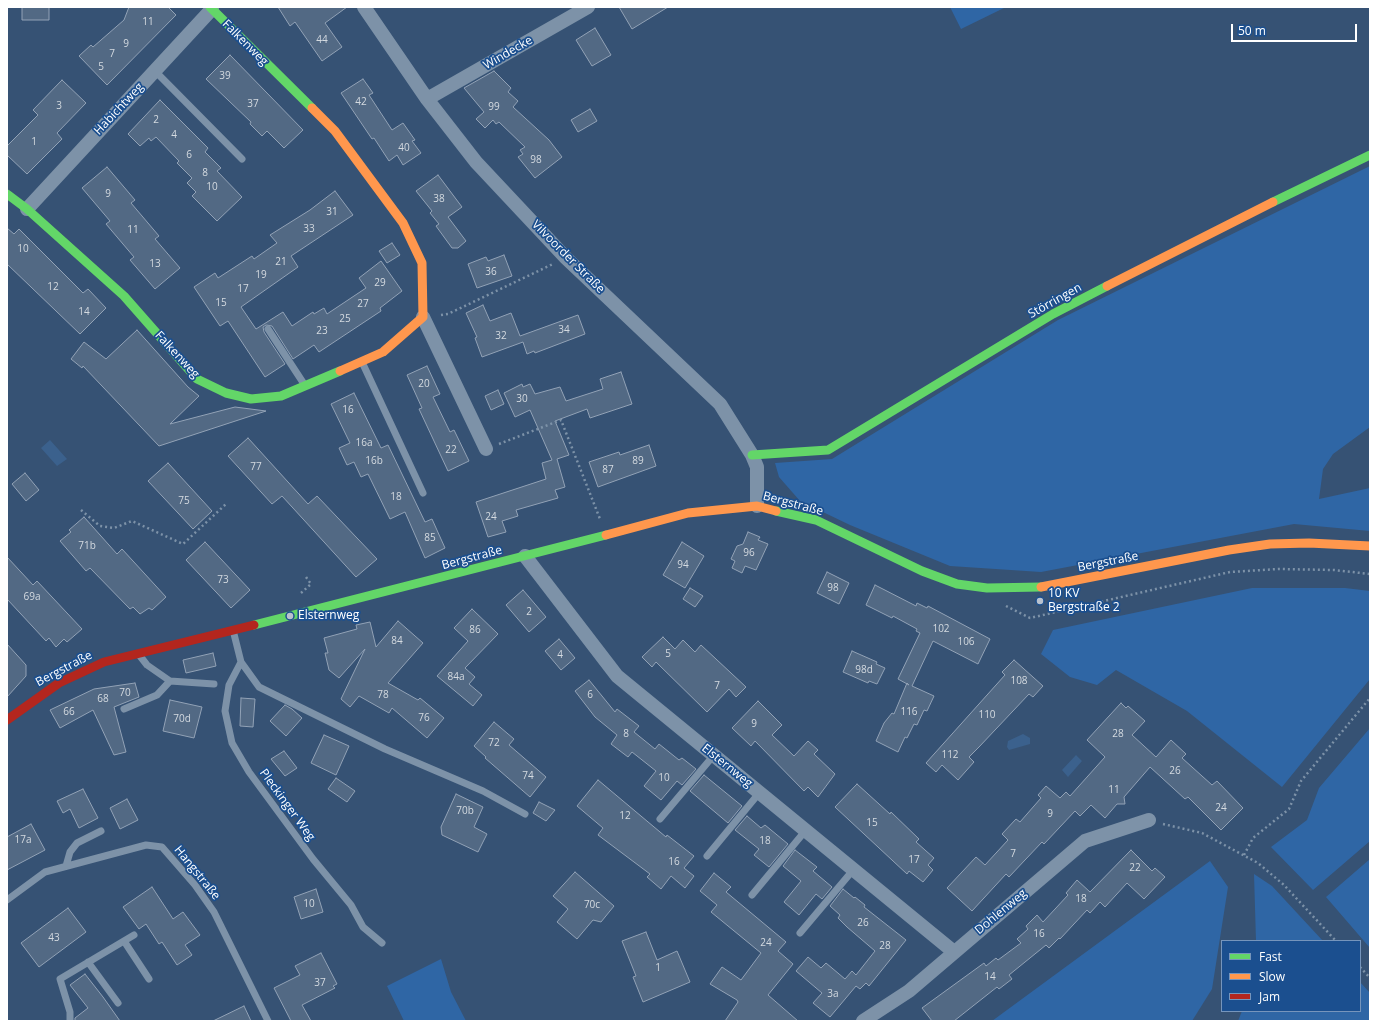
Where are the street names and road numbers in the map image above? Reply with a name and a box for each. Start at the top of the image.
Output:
street label: Falkenweg [219,17,271,69]
street label: Windecke [481,33,535,73]
street label: Habichtweg [91,80,147,138]
street label: Vilvoorder Straße [529,218,607,296]
street label: Störringen [1026,280,1084,322]
street label: Falkenweg [152,329,202,381]
street label: Bergstraße [761,489,825,519]
street label: Bergstraße [440,543,504,573]
street label: Bergstraße [1076,549,1140,575]
street label: Bergstraße [33,648,95,690]
street label: Elsternweg [699,741,755,791]
street label: Pleckinger Weg [256,766,318,844]
street label: Hangstraße [171,843,223,903]
street label: Dohlenweg [972,886,1030,938]

